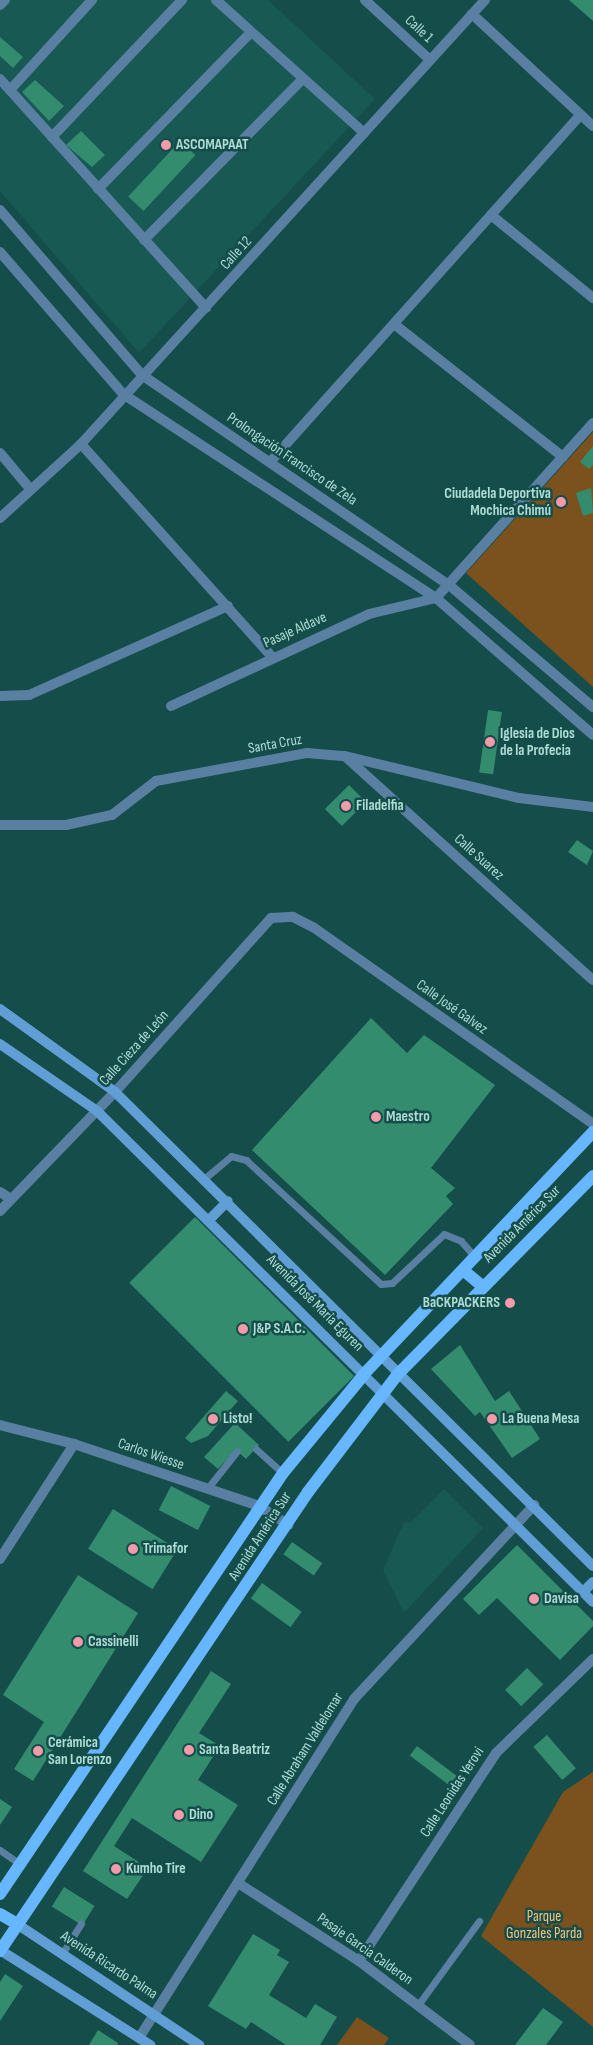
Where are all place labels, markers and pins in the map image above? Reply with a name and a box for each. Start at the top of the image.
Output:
place label: ASCOMAPAAT [176,136,249,154]
marker: ASCOMAPAAT [160,139,172,151]
place label: Ciudadela Deportiva Mochica Chimú [444,484,551,519]
marker: Ciudadela Deportiva Mochica Chimú [555,496,567,508]
place label: Iglesia de Dios de la Profecia [500,724,575,759]
marker: Iglesia de Dios de la Profecia [484,736,496,748]
place label: Filadelfia [356,797,404,815]
marker: Filadelfia [340,800,352,812]
place label: Maestro [386,1108,430,1126]
marker: Maestro [370,1111,382,1123]
place label: BaCKPACKERS [423,1294,500,1312]
marker: BaCKPACKERS [504,1297,516,1309]
place label: J&P S.A.C. [253,1320,305,1338]
marker: J&P S.A.C. [237,1323,249,1335]
place label: Listo! [223,1410,252,1428]
place label: La Buena Mesa [502,1410,579,1428]
marker: Listo! [207,1413,219,1425]
marker: La Buena Mesa [486,1413,498,1425]
place label: Trimafor [143,1540,188,1558]
marker: Trimafor [127,1543,139,1555]
place label: Davisa [544,1590,579,1608]
marker: Davisa [528,1593,540,1605]
place label: Cassinelli [88,1633,139,1651]
marker: Cassinelli [72,1636,84,1648]
place label: Cerámica San Lorenzo [48,1733,112,1768]
place label: Santa Beatriz [199,1741,270,1759]
marker: Santa Beatriz [183,1744,195,1756]
marker: Cerámica San Lorenzo [32,1745,44,1757]
place label: Dino [189,1806,213,1824]
marker: Dino [173,1809,185,1821]
place label: Kumho Tire [126,1860,186,1878]
marker: Kumho Tire [110,1863,122,1875]

